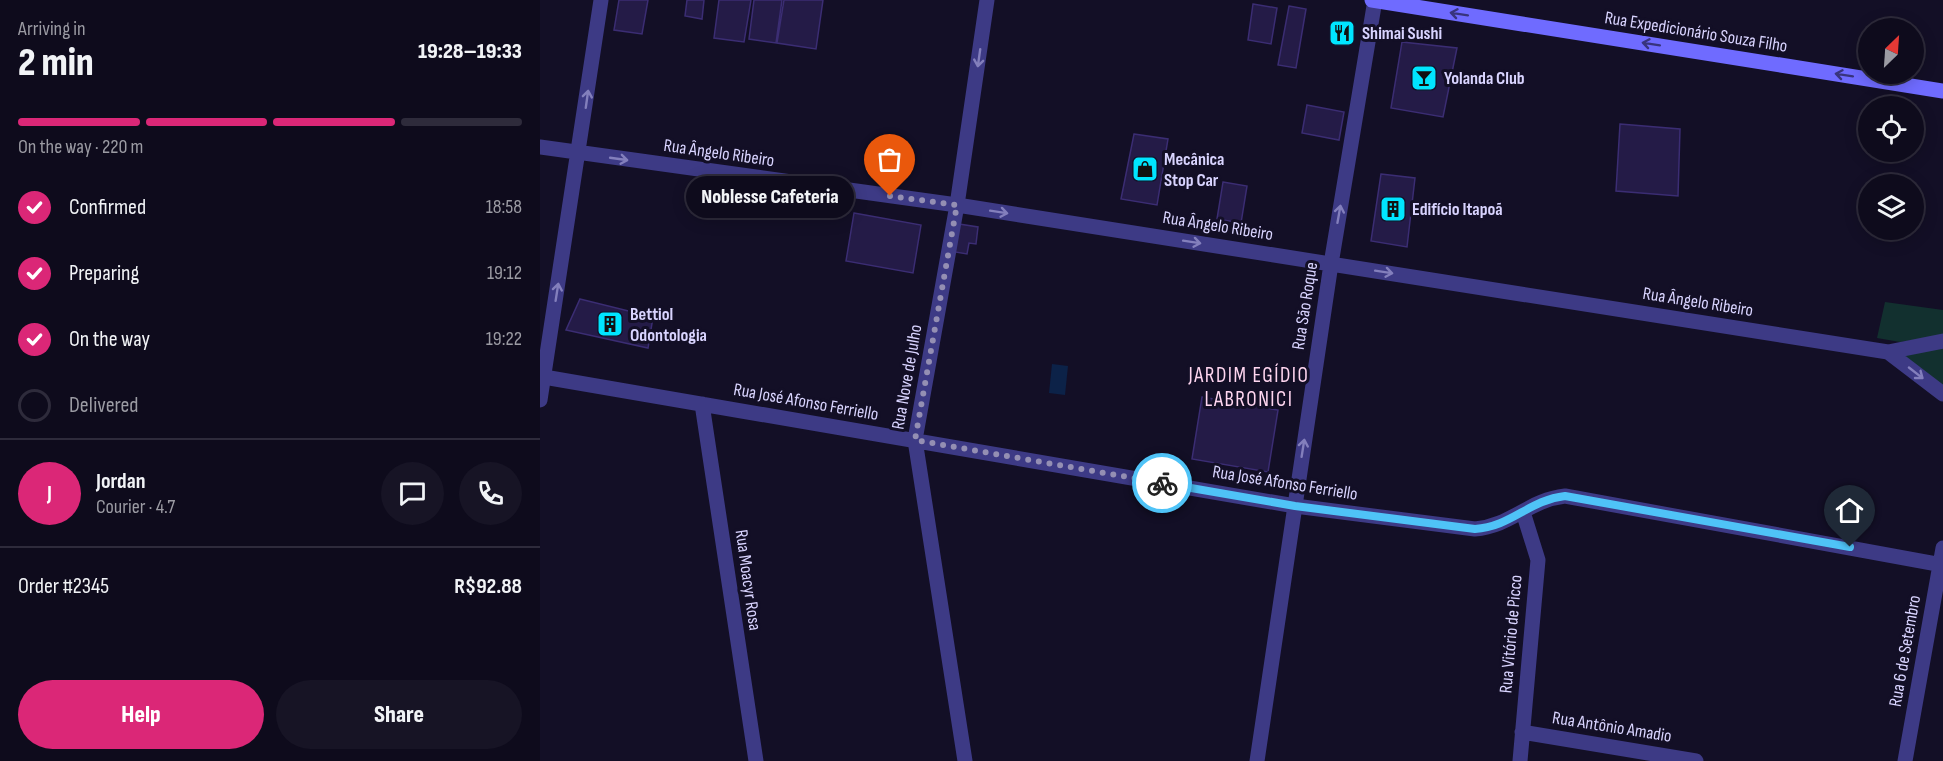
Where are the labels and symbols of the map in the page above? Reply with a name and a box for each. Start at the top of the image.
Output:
street label: Rua Expedicionário Souza Filho [1603,7,1789,57]
one-way arrow [1449,8,1469,19]
restaurant icon: Shimai Sushi [1327,18,1357,48]
north arrow [1858,18,1924,84]
place label: Shimai Sushi [1362,23,1442,44]
one-way arrow [1642,39,1662,50]
one-way arrow [973,47,984,67]
bar icon: Yolanda Club [1409,63,1439,93]
place label: Yolanda Club [1444,68,1525,89]
one-way arrow [1834,69,1854,80]
one-way arrow [582,90,593,110]
pin [864,134,915,196]
street label: Rua Ângelo Ribeiro [662,135,776,171]
place label: Mecânica Stop Car [1164,149,1224,191]
one-way arrow [608,153,628,164]
shop icon: Mecânica Stop Car [1130,154,1160,184]
callout: Noblesse Cafeteria [686,175,854,217]
building icon: Edifício Itapoã [1378,194,1408,224]
place label: Edifício Itapoã [1412,199,1503,220]
one-way arrow [1334,204,1345,224]
one-way arrow [989,206,1008,217]
street label: Rua Ângelo Ribeiro [1161,207,1275,245]
one-way arrow [1181,237,1201,248]
street label: Rua São Roque [1288,261,1322,351]
one-way arrow [1374,267,1394,278]
one-way arrow [552,283,563,302]
street label: Rua Ângelo Ribeiro [1641,283,1755,321]
place label: Bettiol Odontologia [630,304,707,346]
building icon: Bettiol Odontologia [595,309,625,339]
street label: Rua Nove de Julho [887,323,927,431]
district label: JARDIM EGÍDIO LABRONICI [1188,363,1309,412]
one-way arrow [1907,367,1923,379]
street label: Rua José Afonso Ferriello [732,379,880,425]
one-way arrow [1298,439,1309,458]
courier [1132,453,1192,513]
street label: Rua José Afonso Ferriello [1211,461,1359,505]
pin [1824,485,1875,547]
street label: Rua Moacyr Rosa [731,528,765,632]
street label: Rua Vitório de Picco [1495,574,1527,694]
street label: Rua 6 de Setembro [1885,594,1925,708]
street label: Rua Antônio Amadio [1551,707,1673,747]

